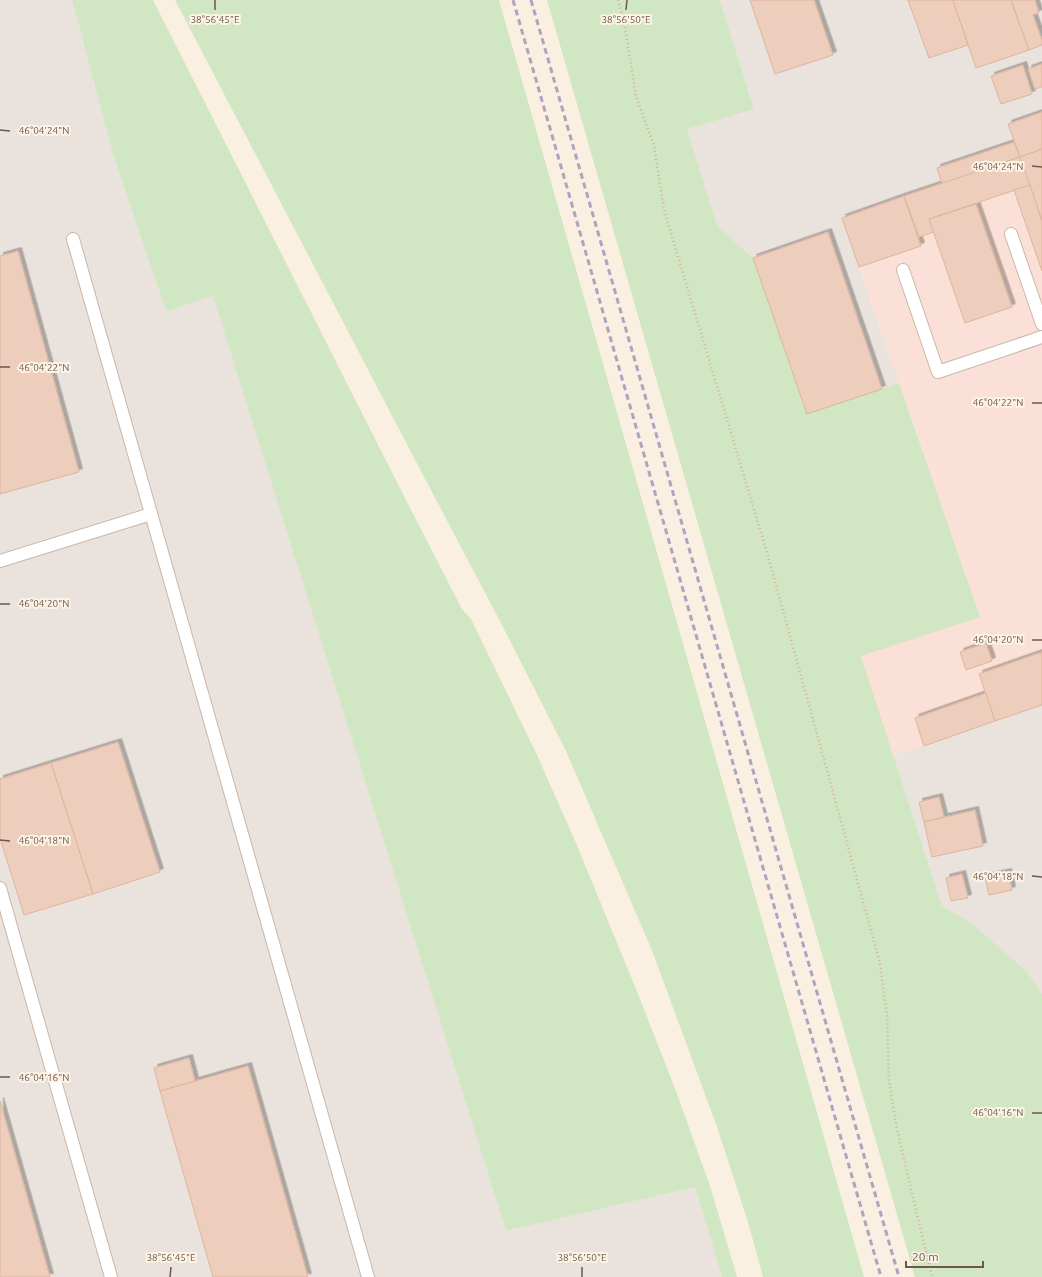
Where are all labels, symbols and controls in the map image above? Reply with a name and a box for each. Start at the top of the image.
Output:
text: 38°56'45"E [190,14,240,25]
text: 38°56'50"E [601,14,651,25]
text: 46°04'24"N [19,125,69,136]
text: 46°04'24"N [973,161,1023,172]
text: 46°04'22"N [19,362,69,373]
text: 46°04'22"N [973,397,1023,408]
text: 46°04'20"N [19,598,69,609]
text: 46°04'20"N [973,634,1023,645]
text: 46°04'18"N [19,835,69,846]
text: 46°04'18"N [973,871,1023,882]
text: 46°04'16"N [19,1072,69,1083]
text: 46°04'16"N [973,1107,1023,1118]
scale bar [906,1243,983,1269]
text: 20 m [912,1250,939,1263]
text: 38°56'45"E [146,1252,196,1263]
text: 38°56'50"E [557,1252,607,1263]

